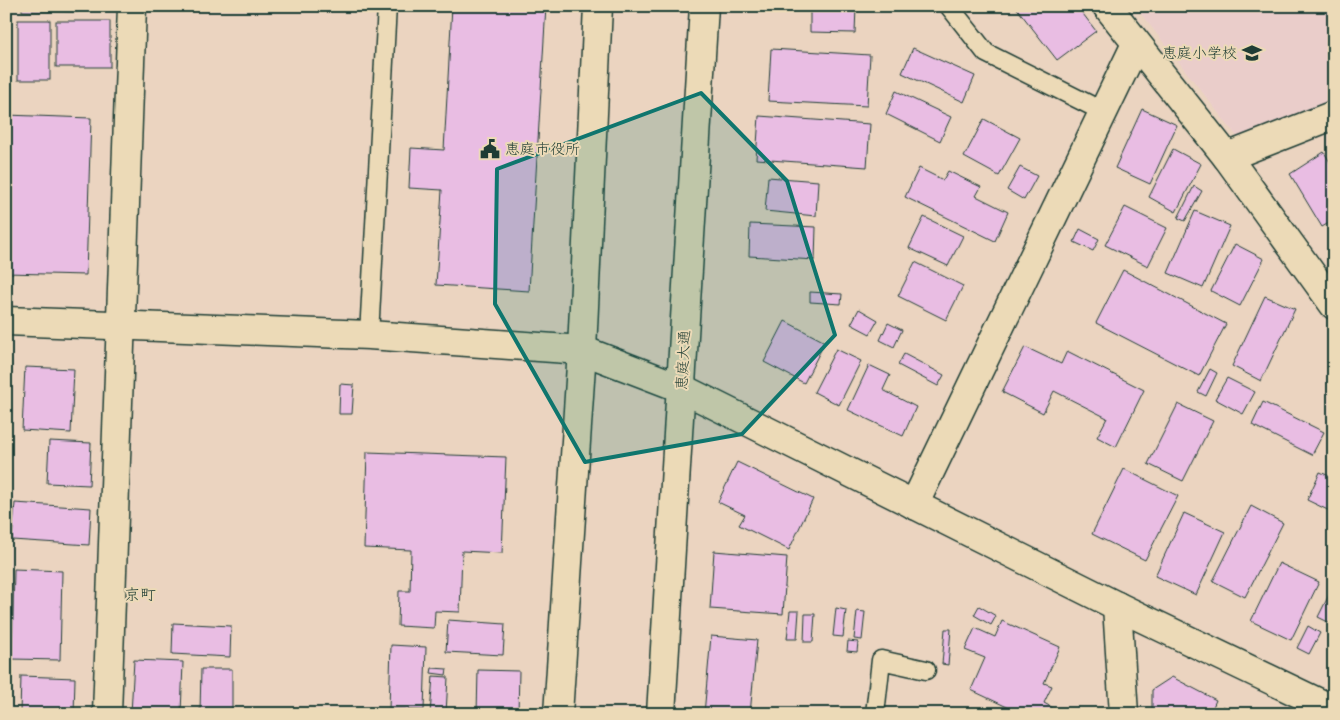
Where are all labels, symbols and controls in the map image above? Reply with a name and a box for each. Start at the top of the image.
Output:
school or university icon: 恵庭小学校 [1241,42,1263,64]
place label: 恵庭小学校 [1162,45,1237,64]
public building icon: 恵庭市役所 [479,138,501,160]
place label: 恵庭市役所 [505,141,580,160]
street label: 恵庭大通 [673,330,696,391]
district label: 京町 [124,587,156,607]

